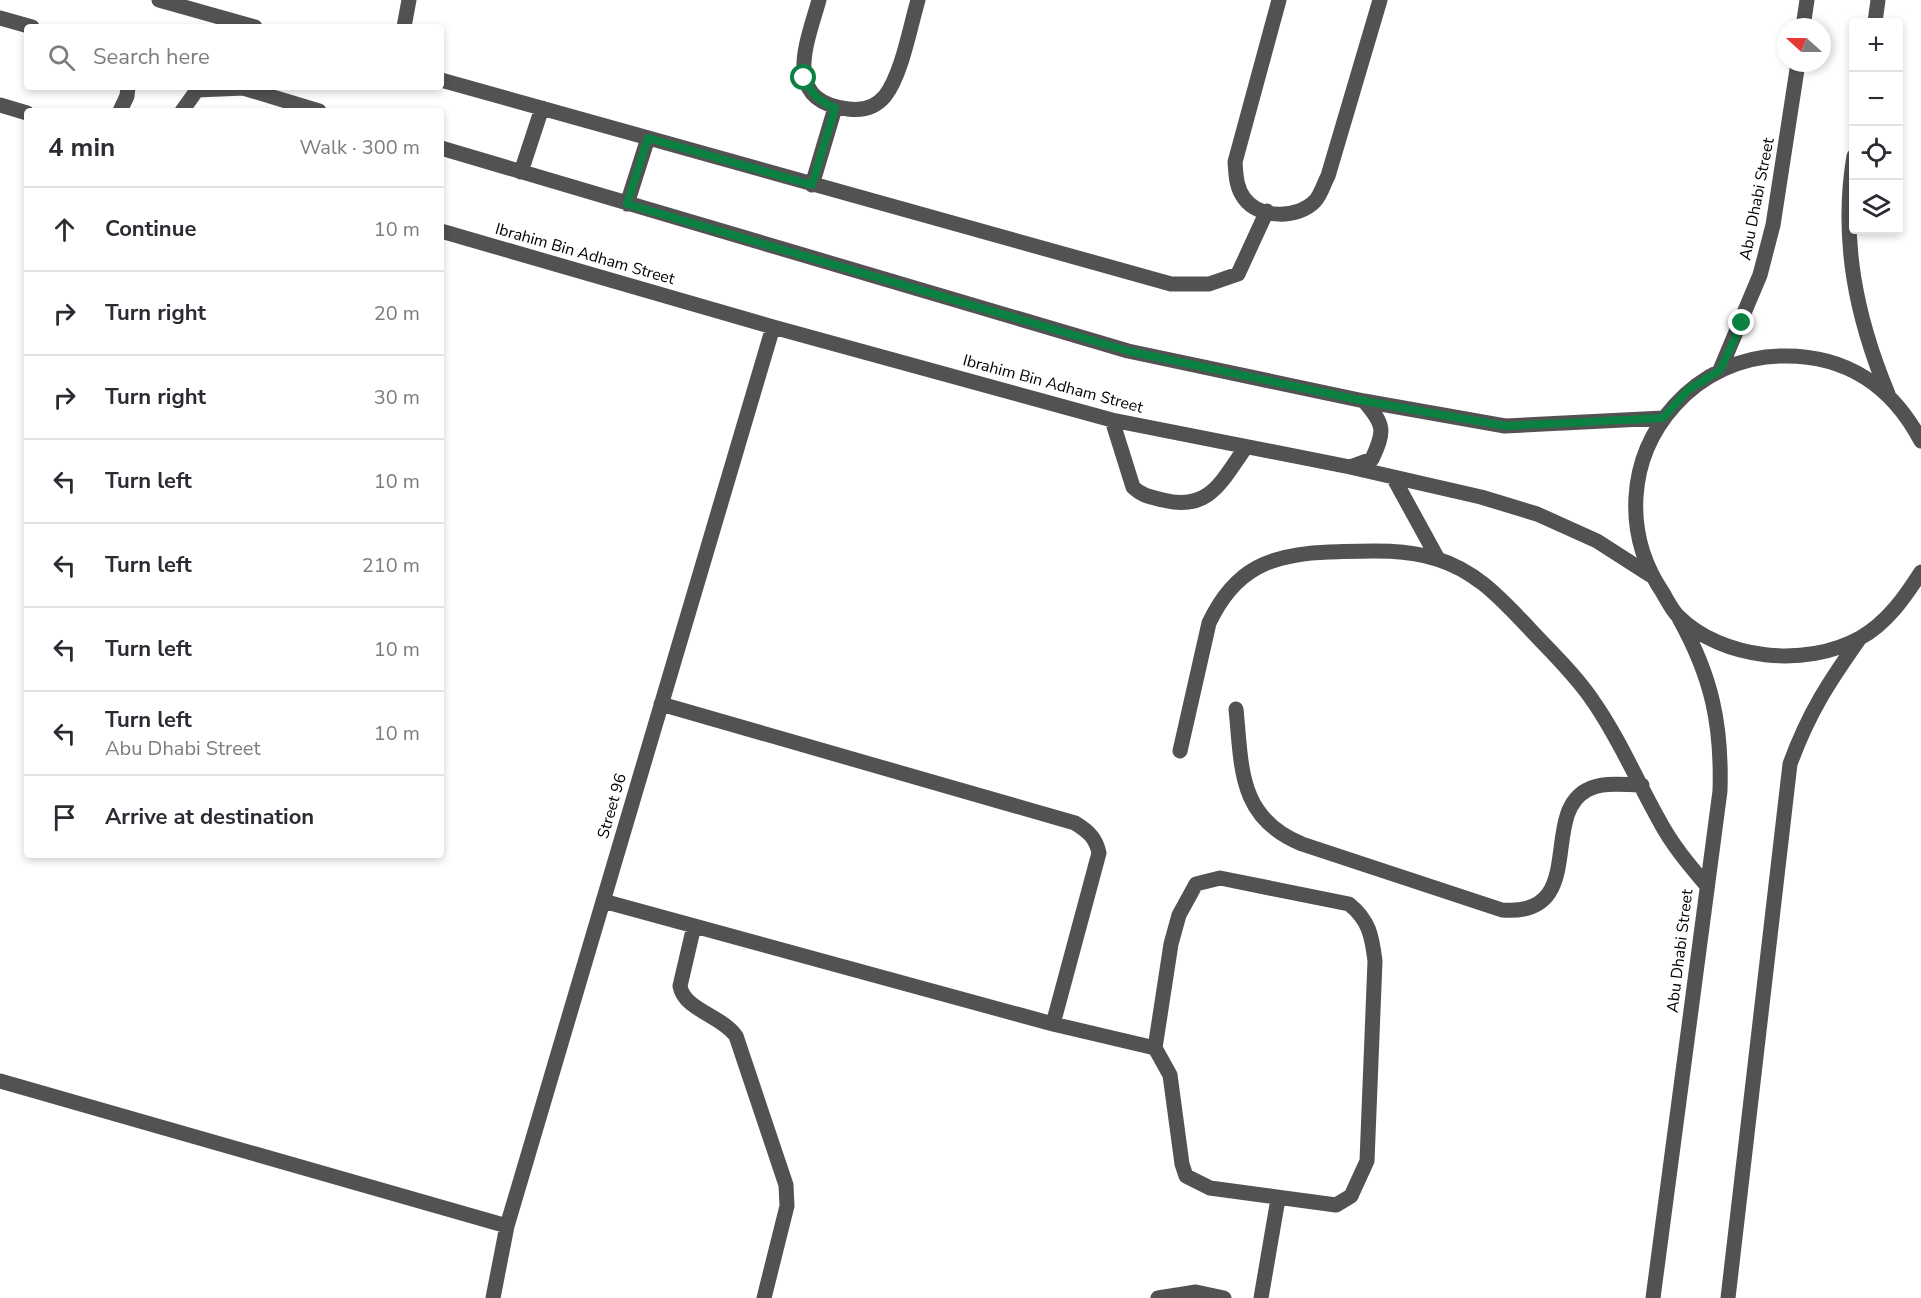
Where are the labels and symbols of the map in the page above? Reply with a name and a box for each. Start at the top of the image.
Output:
north arrow [1777,18,1831,72]
route start [790,64,816,90]
street label: Abu Dhabi Street [1734,135,1780,262]
street label: Ibrahim Bin Adham Street [493,218,678,290]
route end [1728,309,1754,335]
street label: Ibrahim Bin Adham Street [960,349,1146,419]
street label: Street 96 [592,771,632,841]
street label: Abu Dhabi Street [1662,888,1699,1014]

